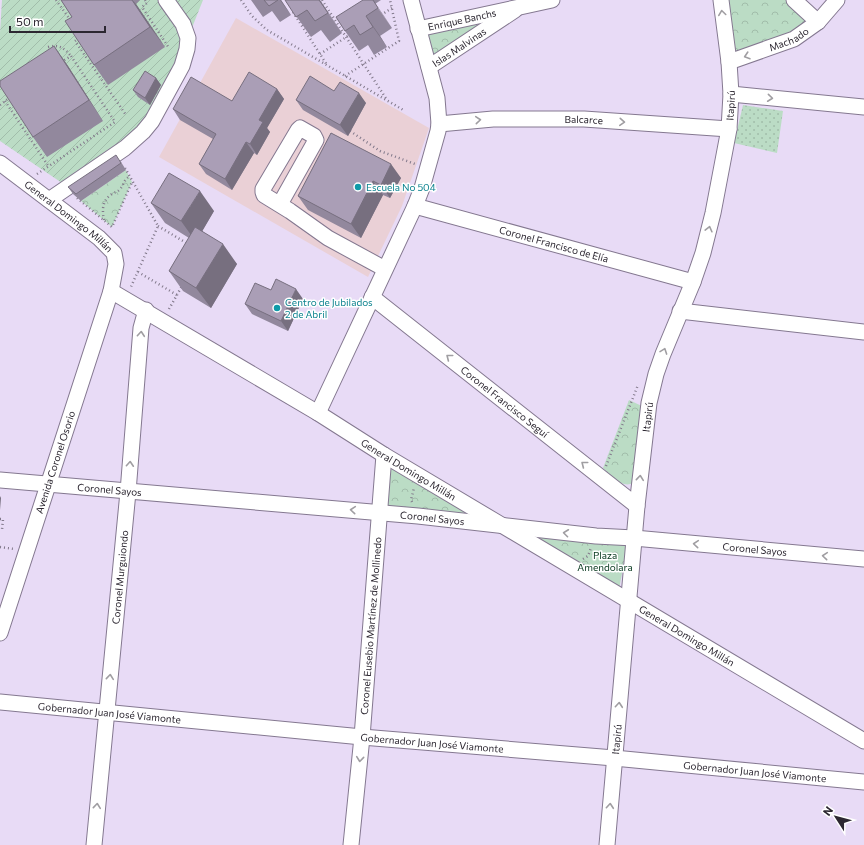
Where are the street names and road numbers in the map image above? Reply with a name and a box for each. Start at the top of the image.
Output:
street label: Enrique Banchs [427,6,498,33]
street label: Islas Malvinas [430,25,489,69]
street label: Machado [767,25,811,53]
street label: Itapirú [723,90,737,121]
street label: Balcarce [565,113,603,126]
street label: General Domingo Millán [22,178,115,254]
street label: Coronel Francisco de Elía [498,223,610,265]
street label: Coronel Francisco Seguí [458,363,551,440]
street label: Itapirú [640,401,655,433]
street label: Avenida Coronel Osorio [33,409,77,515]
street label: General Domingo Millán [359,436,458,503]
street label: Coronel Sayos [77,481,143,498]
street label: Coronel Sayos [400,508,466,527]
street label: Coronel Murguiondo [109,530,130,625]
street label: Coronel Eusebio Martínez de Mollinedo [358,537,384,715]
street label: Coronel Sayos [722,540,788,558]
street label: General Domingo Millán [637,602,737,668]
street label: Gobernador Juan José Viamonte [37,700,182,725]
street label: Itapirú [609,724,624,755]
street label: Gobernador Juan José Viamonte [360,731,504,755]
street label: Gobernador Juan José Viamonte [683,759,827,784]

